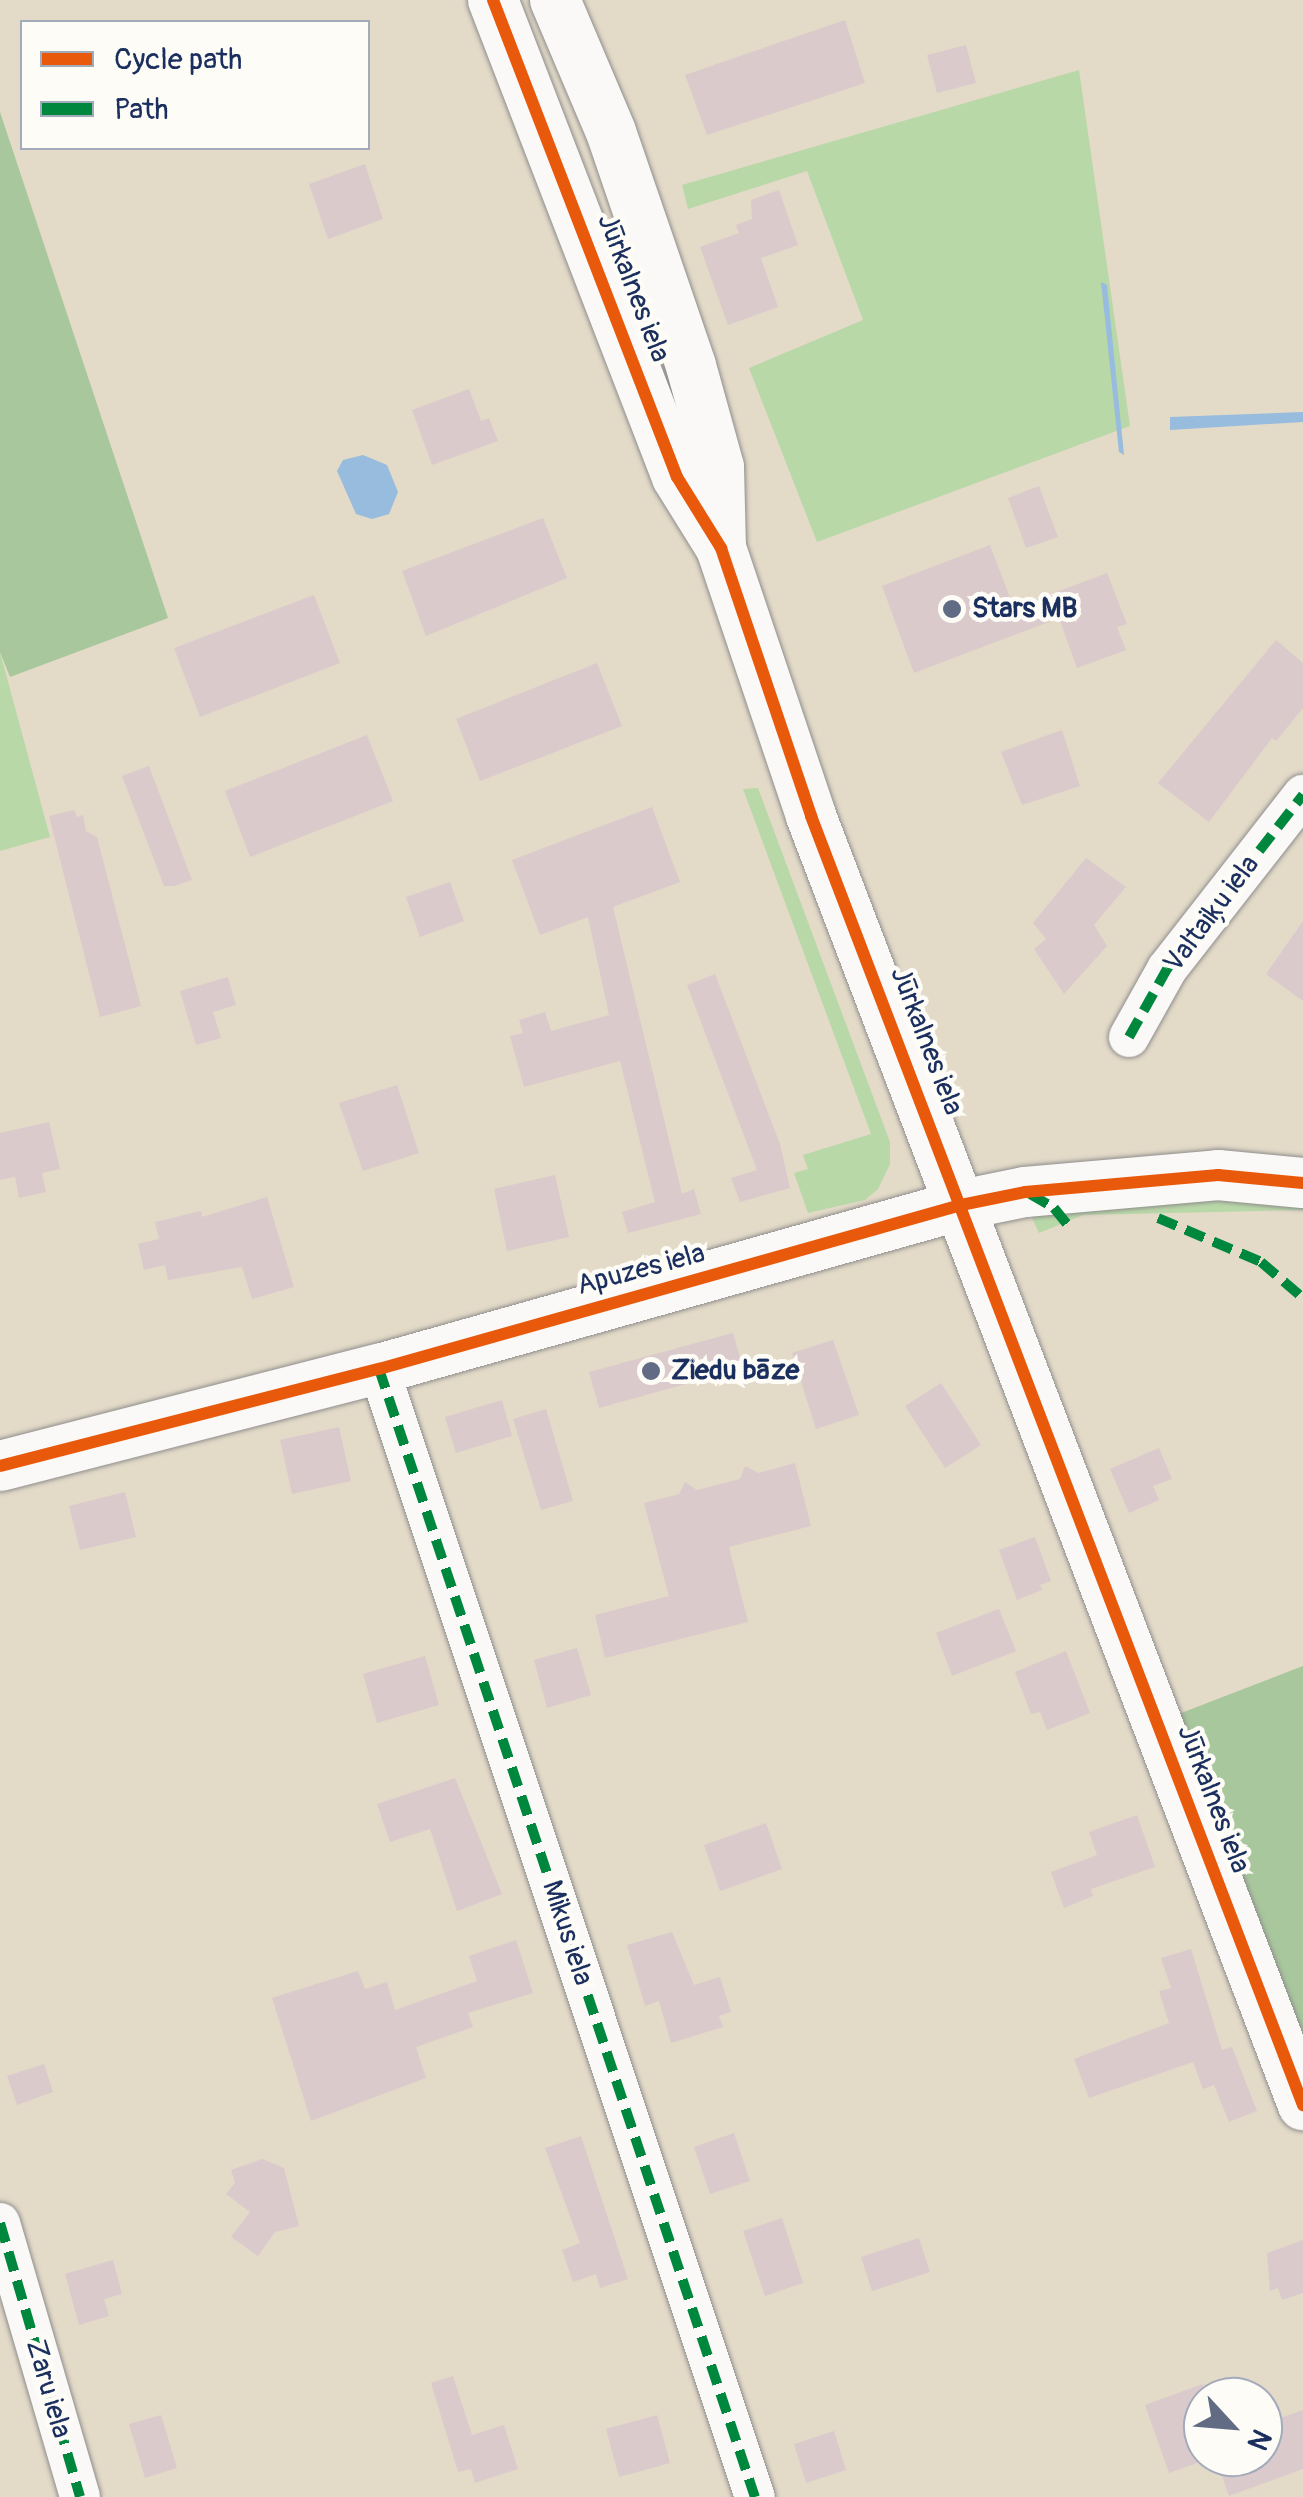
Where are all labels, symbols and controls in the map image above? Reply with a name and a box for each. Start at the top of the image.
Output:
legend [20,20,370,150]
text: Cycle path [114,41,242,78]
text: Path [114,91,169,128]
street label: Jūrkalnes iela [589,209,677,367]
place label: Stars MB [972,592,1077,626]
marker: Stars MB [941,598,963,620]
street label: Valtaiķu iela [1157,849,1267,979]
street label: Jūrkalnes iela [882,962,970,1120]
street label: Apuzes iela [573,1237,709,1303]
place label: Ziedu bāze [671,1354,799,1388]
marker: Ziedu bāze [640,1360,662,1382]
street label: Jūrkalnes iela [1169,1720,1257,1878]
street label: Mikus iela [534,1876,600,1990]
street label: Zaru iela [18,2336,78,2442]
north arrow [1183,2377,1283,2477]
text: N [1239,2423,1278,2456]

